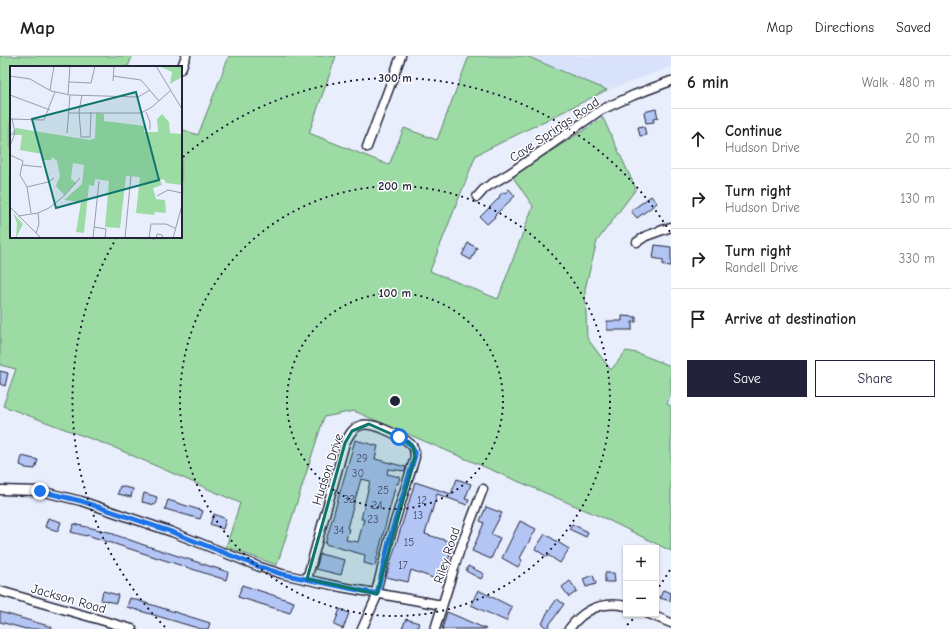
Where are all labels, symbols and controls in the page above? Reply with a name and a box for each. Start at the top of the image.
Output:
text: Map [20,17,55,39]
text: Map [766,19,793,36]
text: Directions [815,19,874,36]
text: Saved [896,19,931,36]
inset map [10,66,182,238]
text: 300 m [378,71,412,85]
text: 6 min [687,73,729,92]
text: Walk · 480 m [862,75,935,90]
street label: Cave Springs Road [507,94,602,165]
text: Continue [725,122,782,140]
icon: ahead [687,128,709,150]
text: 20 m [905,131,935,146]
text: Hudson Drive [725,140,800,155]
text: 200 m [378,179,412,193]
text: Turn right [725,182,791,200]
icon: right [687,188,709,210]
text: 130 m [900,191,935,206]
text: Hudson Drive [725,200,800,215]
text: Turn right [725,242,791,260]
icon: right [687,248,709,270]
text: 330 m [899,251,935,266]
text: Randell Drive [725,260,798,275]
text: 100 m [379,286,411,300]
icon: arrive [687,308,709,330]
text: Arrive at destination [725,310,856,328]
button: Save [687,360,807,397]
button: Share [815,360,935,397]
centre of rings [388,394,402,408]
route start [390,428,408,446]
street label: Hudson Drive [309,431,346,507]
house number: 29 [356,452,368,465]
house number: 30 [352,467,364,480]
route end [31,482,49,500]
house number: 25 [377,484,389,497]
house number: 32 [343,493,355,506]
house number: 12 [417,494,427,507]
house number: 24 [371,499,383,512]
house number: 13 [413,509,423,522]
house number: 23 [367,513,379,526]
house number: 34 [334,524,344,537]
street label: Riley Road [430,525,463,585]
house number: 15 [404,536,414,549]
map controls [623,545,659,617]
button: + [623,545,659,581]
house number: 17 [398,559,408,572]
street label: Jackson Road [30,581,108,616]
button: − [623,581,659,617]

